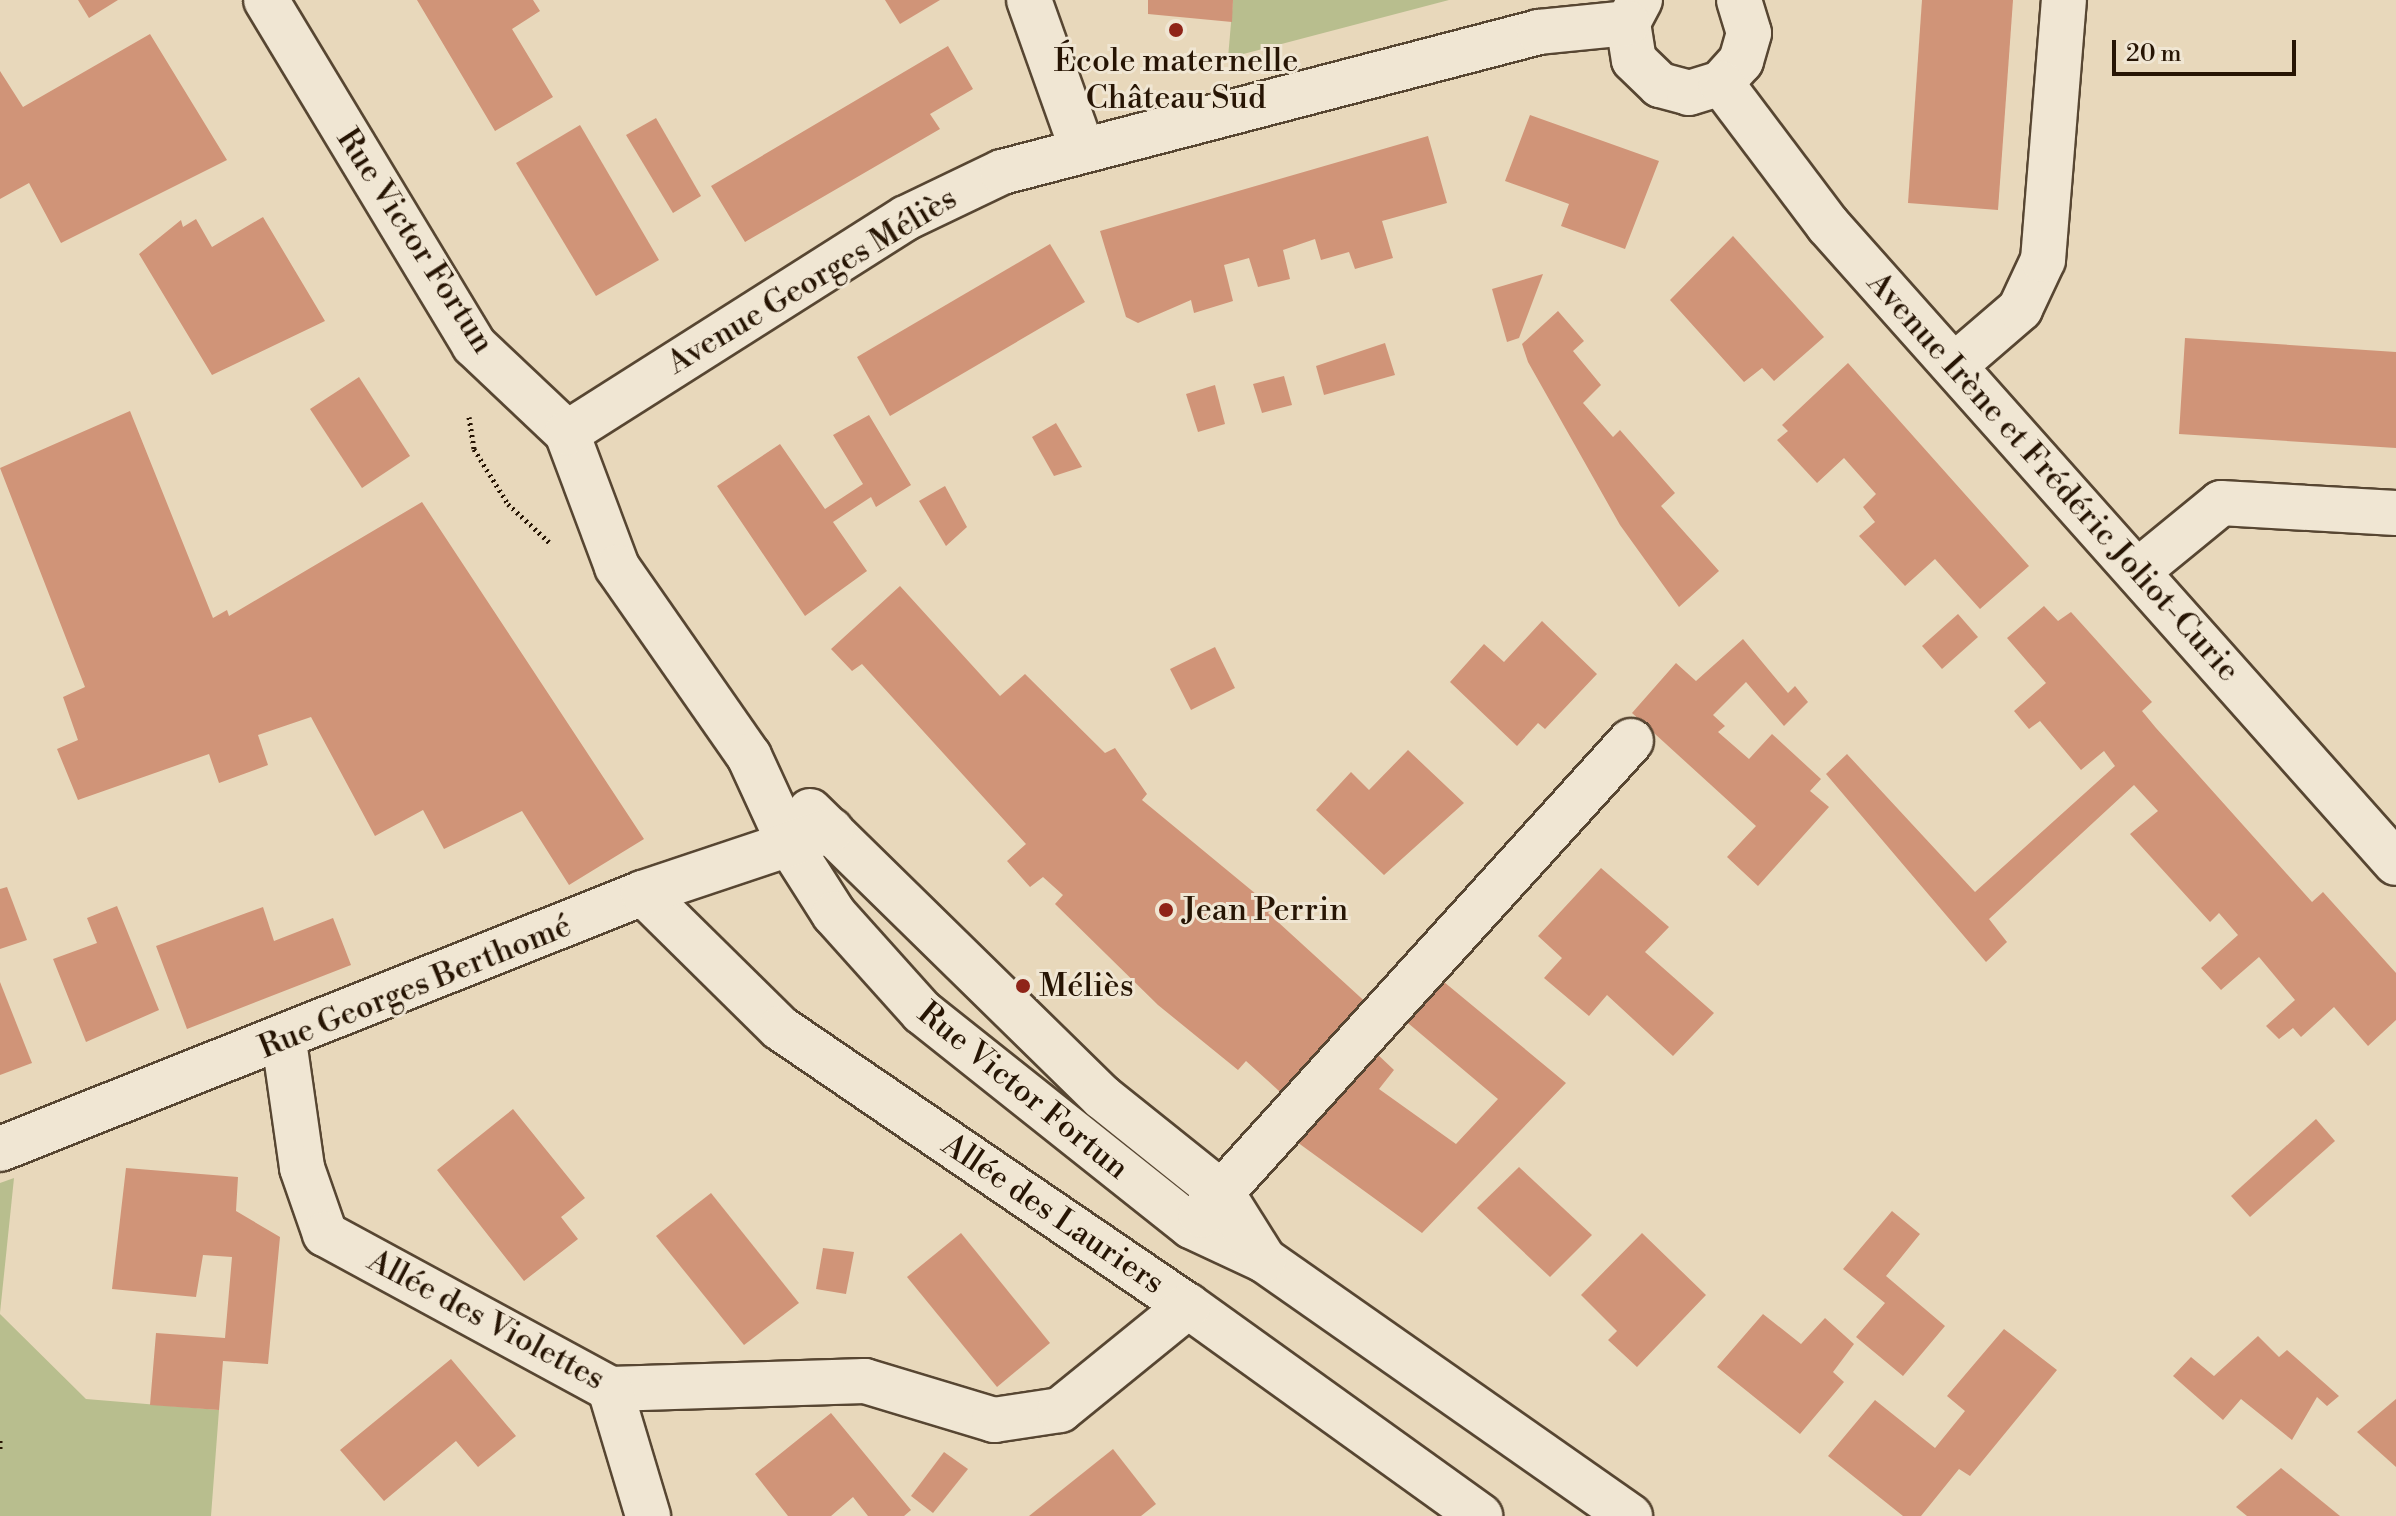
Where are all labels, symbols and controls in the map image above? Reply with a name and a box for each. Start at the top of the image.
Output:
marker: École maternelle Château Sud [1167,21,1185,39]
scale bar [2116,24,2300,74]
text: 20 m [2126,39,2182,69]
place label: École maternelle Château Sud [1054,43,1298,118]
street label: Rue Victor Fortun [328,121,502,361]
street label: Avenue Georges Méliès [660,179,964,383]
street label: Avenue Irène et Frédéric Joliot-Curie [1859,264,2247,690]
place label: Jean Perrin [1182,891,1348,929]
marker: Jean Perrin [1157,901,1175,919]
street label: Rue Georges Berthomé [253,907,577,1067]
place label: Méliès [1039,967,1134,1005]
marker: Méliès [1014,977,1032,995]
street label: Rue Victor Fortun [910,994,1136,1188]
street label: Allée des Lauriers [935,1126,1171,1302]
street label: Allée des Violettes [361,1241,611,1399]

